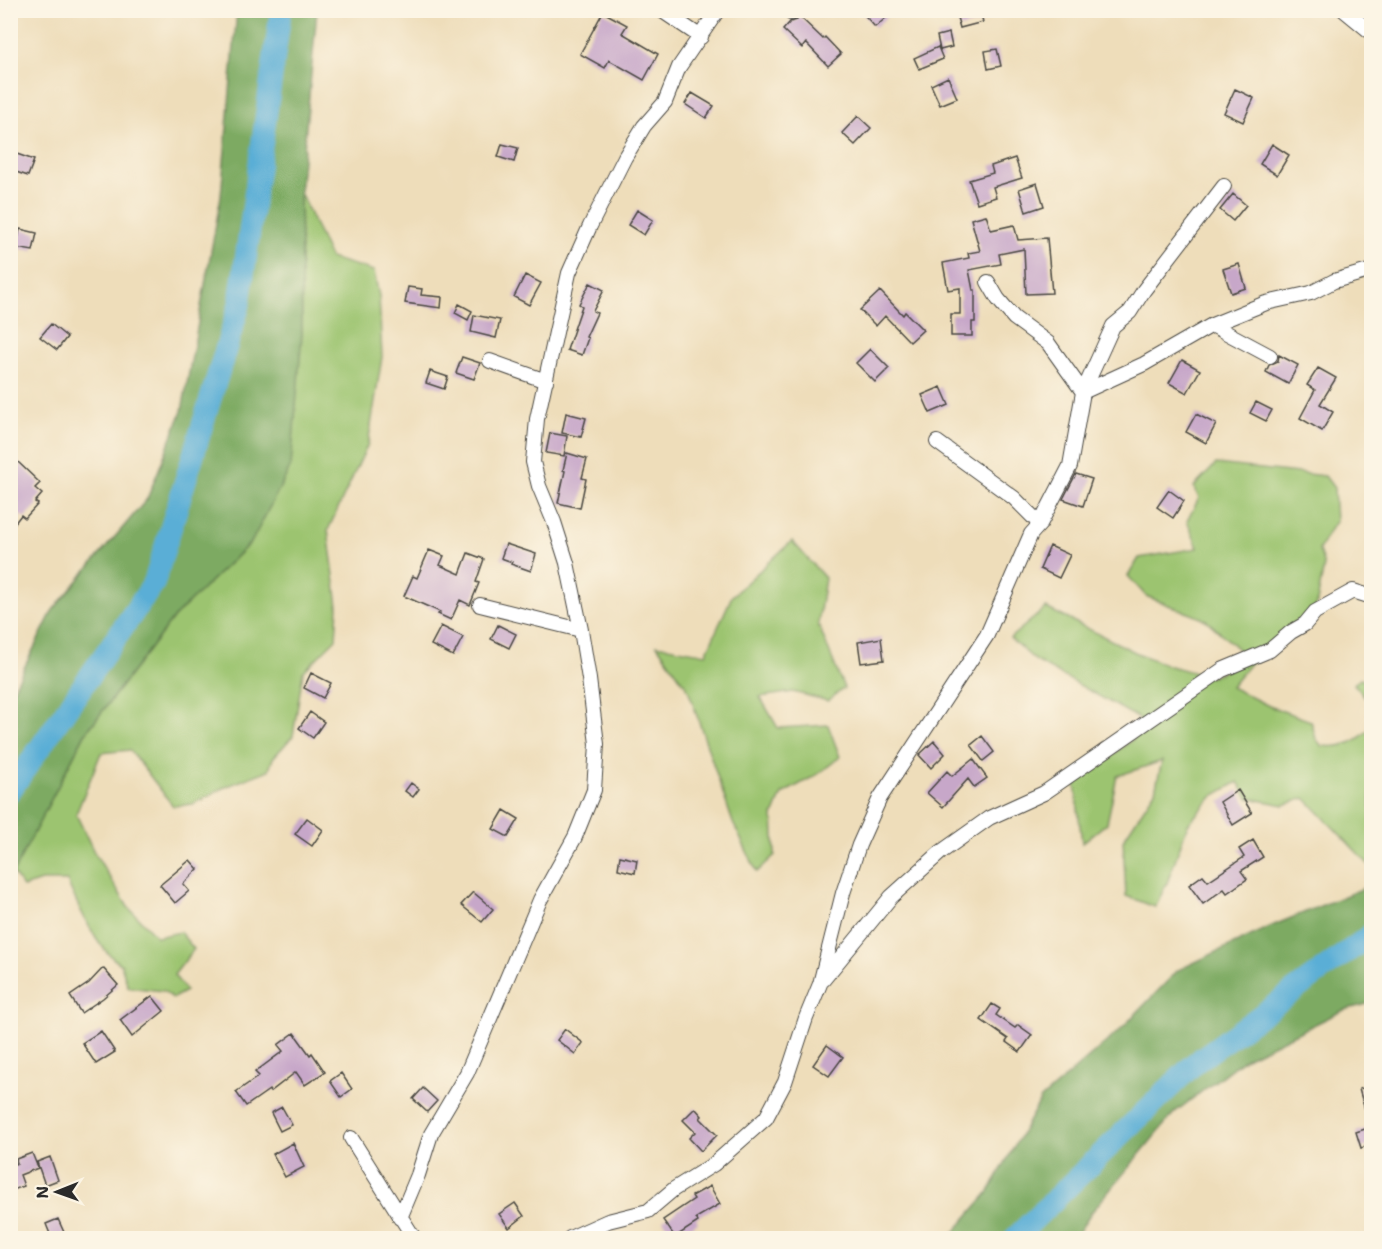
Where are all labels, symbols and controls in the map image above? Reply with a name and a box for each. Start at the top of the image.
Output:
north arrow [27,1162,87,1222]
text: N [32,1186,53,1199]

